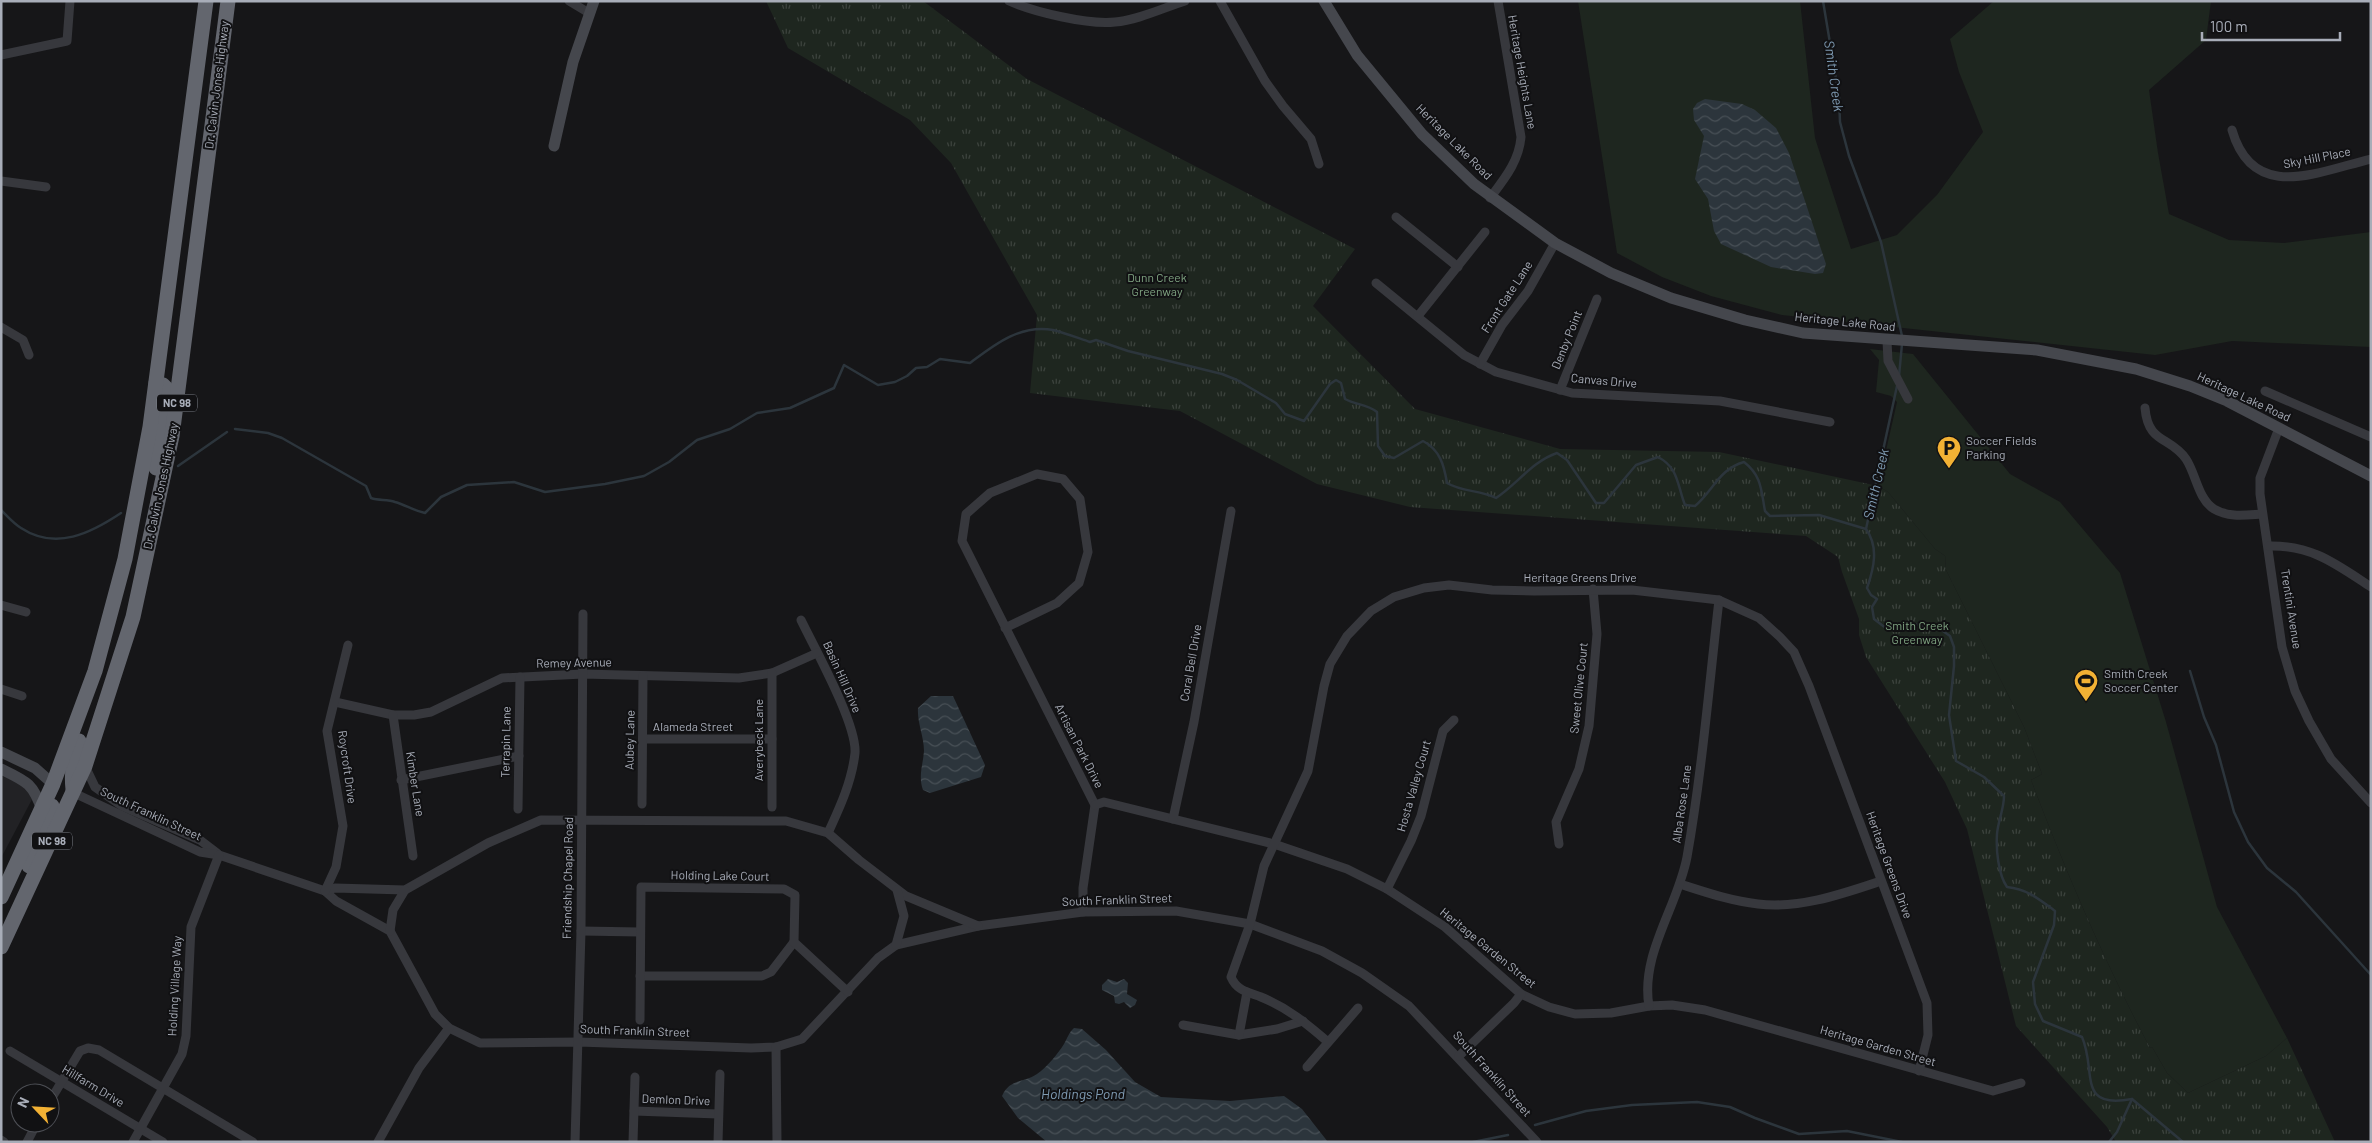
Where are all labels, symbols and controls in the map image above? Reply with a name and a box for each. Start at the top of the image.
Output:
scale bar [2202,10,2340,42]
street label: Heritage Heights Lane [1506,14,1540,130]
text: 100 m [2210,17,2248,35]
street label: Dr. Calvin Jones Highway [201,20,231,150]
water label: Smith Creek [1821,39,1848,113]
street label: Heritage Lake Road [1414,100,1496,182]
street label: Sky Hill Place [2282,144,2352,170]
street label: Front Gate Lane [1478,258,1535,335]
park label: Dunn Creek Greenway [1127,270,1187,298]
street label: Denby Point [1548,308,1584,371]
street label: Heritage Lake Road [1794,309,1896,333]
street label: Heritage Lake Road [2195,368,2293,424]
street label: Canvas Drive [1570,370,1638,390]
road number: NC 98 [157,394,197,412]
street label: Dr. Calvin Jones Highway [140,421,180,550]
place label: Soccer Fields Parking [1966,433,2037,461]
parking icon: Soccer Fields Parking [1936,435,1962,469]
water label: Smith Creek [1859,447,1892,521]
street label: Trentini Avenue [2279,568,2305,650]
street label: Heritage Greens Drive [1523,570,1637,584]
park label: Smith Creek Greenway [1885,618,1949,646]
street label: Coral Bell Drive [1176,623,1204,702]
street label: Basin Hill Drive [821,639,865,715]
street label: Sweet Olive Court [1566,642,1590,734]
street label: Remey Avenue [536,654,612,670]
place label: Smith Creek Soccer Center [2104,666,2179,694]
sports icon: Smith Creek Soccer Center [2073,668,2099,702]
street label: Averybeck Lane [751,699,765,781]
street label: Artisan Park Drive [1053,701,1107,790]
street label: Terrapin Lane [497,706,513,778]
street label: Aubey Lane [621,710,637,770]
street label: Alameda Street [653,719,733,733]
street label: Roycroft Drive [336,729,360,804]
street label: Hosta Valley Court [1393,738,1433,833]
street label: Kimber Lane [404,750,428,817]
street label: Alba Rose Lane [1669,764,1693,844]
street label: South Franklin Street [98,783,204,843]
street label: Heritage Greens Drive [1864,809,1916,920]
street label: Friendship Chapel Road [559,817,575,939]
road number: NC 98 [32,832,72,849]
street label: Holding Lake Court [671,867,769,883]
street label: South Franklin Street [1062,890,1172,908]
street label: Heritage Garden Street [1438,904,1540,990]
street label: Holding Village Way [164,935,184,1037]
street label: South Franklin Street [580,1021,690,1039]
street label: Heritage Garden Street [1819,1022,1938,1068]
street label: South Franklin Street [1451,1028,1535,1119]
street label: Hillfarm Drive [60,1061,127,1109]
north arrow [10,1083,60,1133]
water label: Holdings Pond [1041,1085,1126,1102]
street label: Demlon Drive [641,1091,711,1107]
text: N [13,1094,32,1110]

